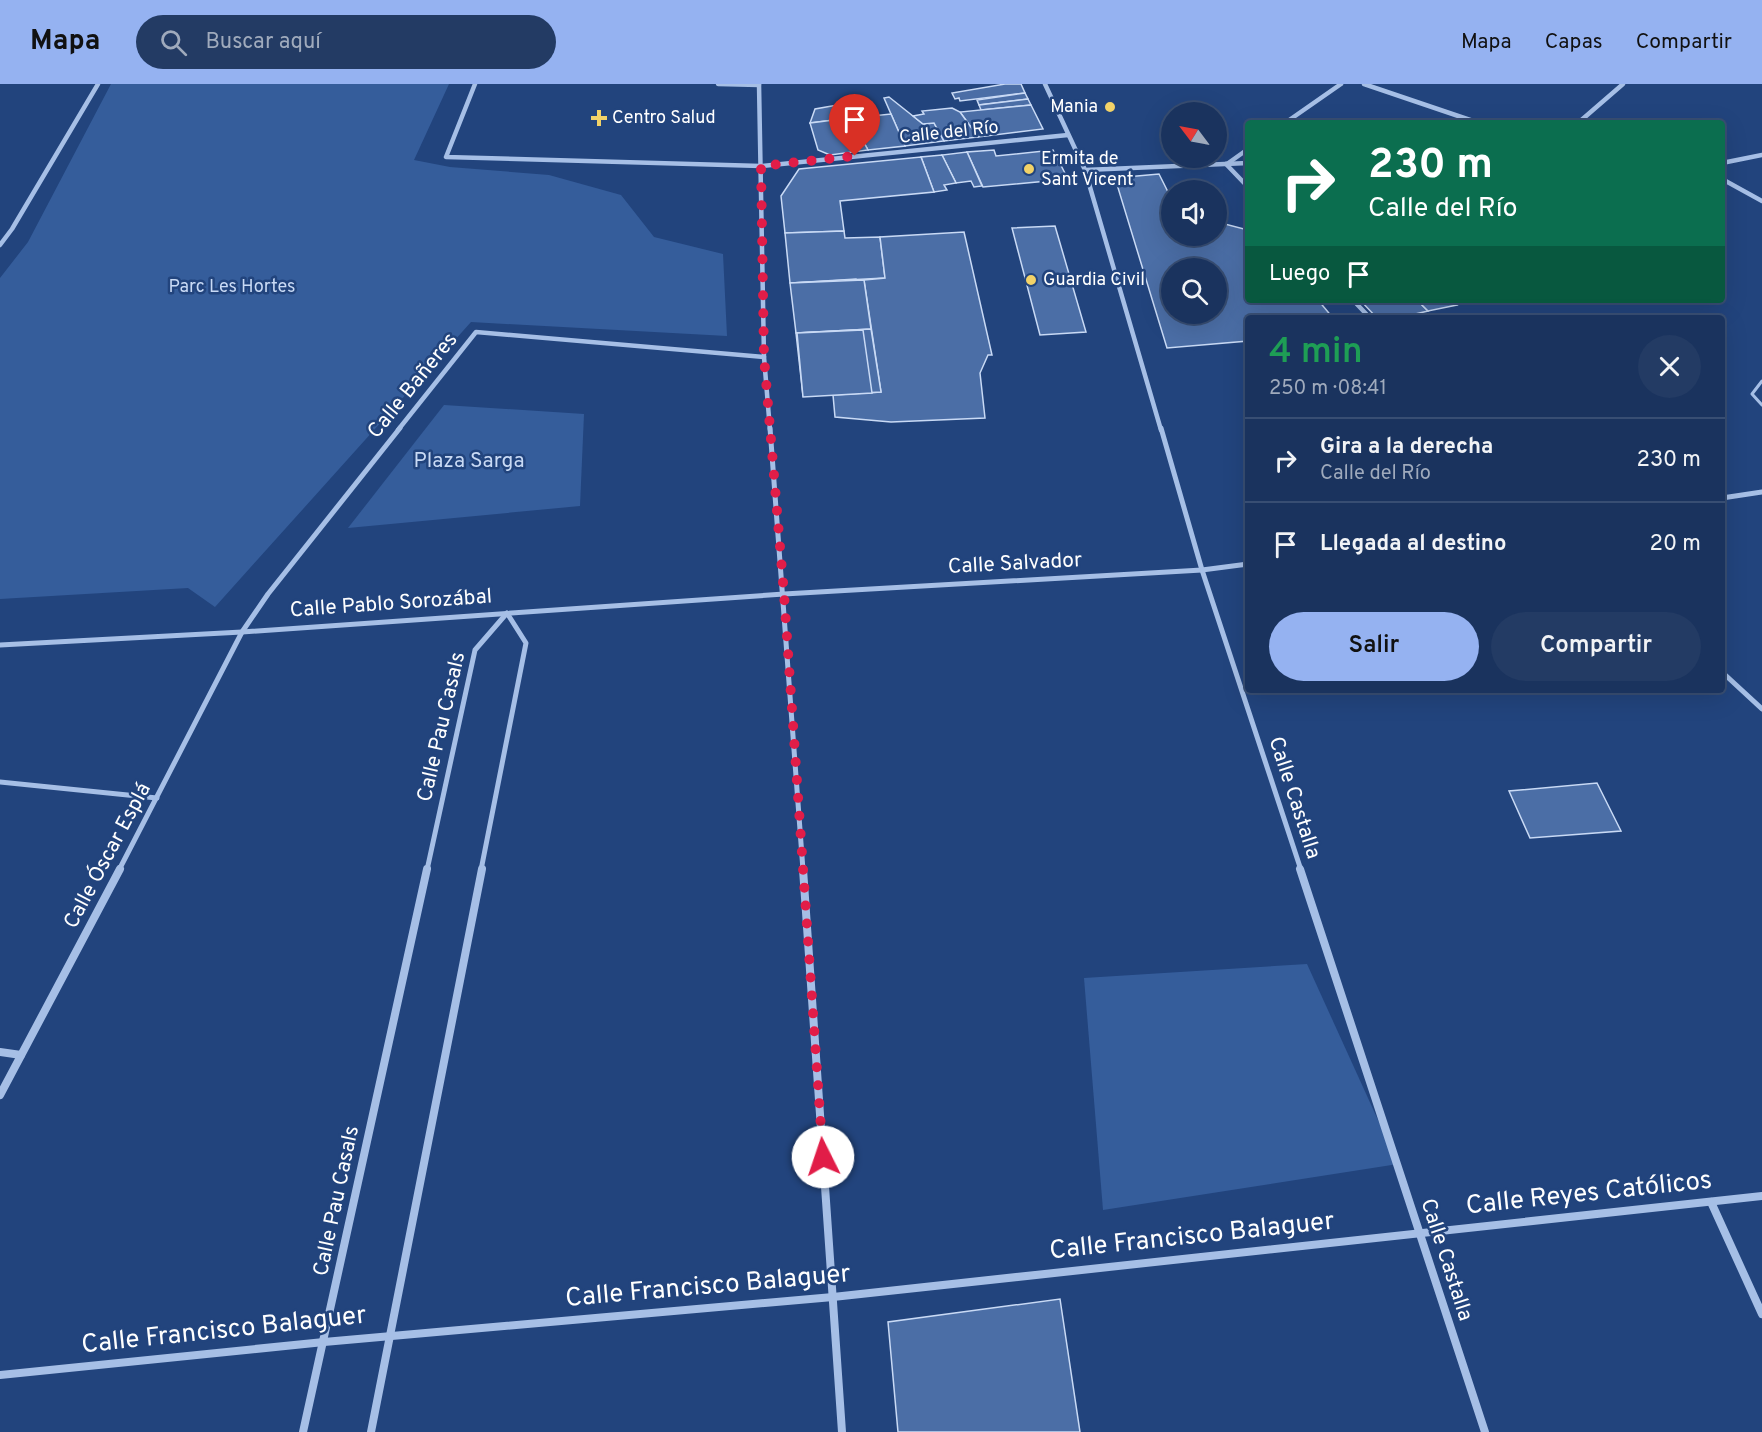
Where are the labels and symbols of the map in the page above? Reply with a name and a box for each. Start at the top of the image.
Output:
pin [829,94,880,156]
place label: Mania [1050,96,1098,119]
marker: Mania [1103,100,1117,114]
north arrow [1161,102,1227,168]
place label: Centro Salud [612,107,716,130]
marker: Centro Salud [590,109,608,127]
street label: Calle del Río [898,116,1000,150]
place label: Ermita de Sant Vicent [1041,148,1134,192]
marker: Ermita de Sant Vicent [1022,162,1036,176]
place label: Guardia Civil [1043,269,1145,292]
marker: Guardia Civil [1024,273,1038,287]
park label: Parc Les Hortes [168,276,296,299]
street label: Calle Bañeres [362,327,464,445]
park label: Plaza Sarga [414,448,524,475]
street label: Calle Salvador [947,547,1083,581]
street label: Calle Pablo Sorozábal [289,583,493,625]
street label: Calle Pau Casals [412,649,472,805]
street label: Calle Castalla [1262,733,1326,863]
street label: Calle Óscar Esplá [57,778,158,934]
street label: Calle Pau Casals [308,1123,366,1279]
position arrow [791,1125,855,1189]
street label: Calle Reyes Católicos [1464,1165,1714,1223]
street label: Calle Castalla [1414,1195,1478,1325]
street label: Calle Francisco Balaguer [1048,1206,1336,1268]
street label: Calle Francisco Balaguer [564,1258,852,1316]
street label: Calle Francisco Balaguer [80,1300,368,1362]

